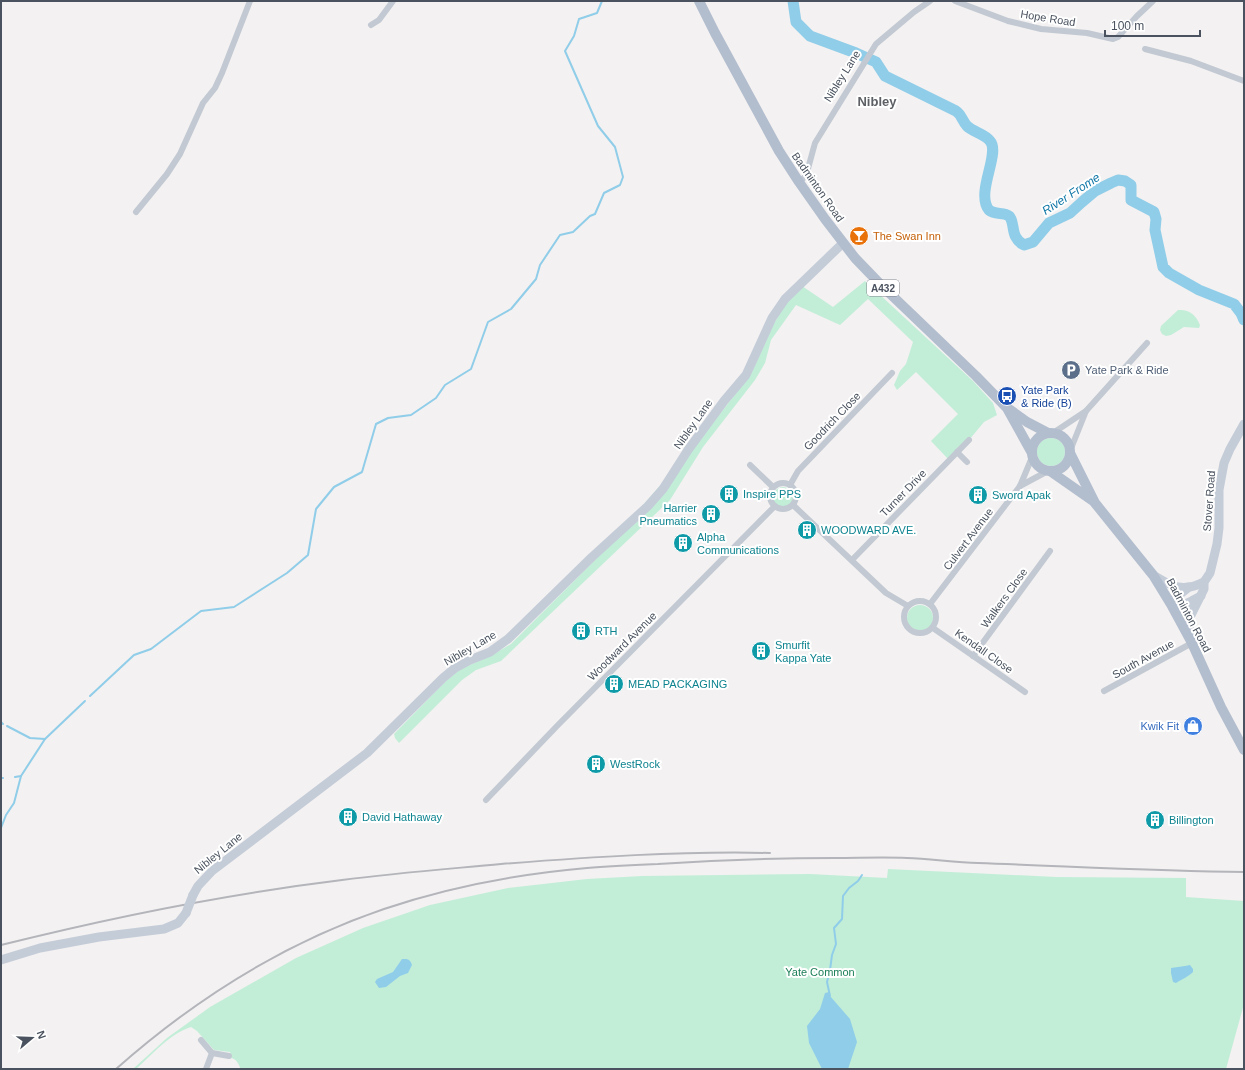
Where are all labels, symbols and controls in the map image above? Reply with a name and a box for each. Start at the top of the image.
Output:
street label: Hope Road [1020,8,1076,28]
scale bar [1105,12,1200,38]
text: 100 m [1111,19,1144,33]
street label: Nibley Lane [822,48,862,104]
district label: Nibley [857,94,897,109]
street label: Badminton Road [790,150,846,224]
water label: River Frome [1040,170,1103,218]
bar icon: The Swan Inn [848,225,870,247]
place label: The Swan Inn [873,230,941,242]
road number: A432 [867,280,899,296]
parking icon: Yate Park & Ride [1060,359,1082,381]
place label: Yate Park & Ride [1085,364,1169,376]
place label: Yate Park & Ride (B) [1021,384,1072,409]
bus stop icon: Yate Park & Ride (B) [996,385,1018,407]
street label: Goodrich Close [801,390,863,452]
street label: Nibley Lane [671,397,715,451]
street label: Turner Drive [878,467,928,519]
street label: Stover Road [1201,470,1217,532]
building icon: Inspire PPS [718,483,740,505]
building icon: Sword Apak [967,484,989,506]
place label: Inspire PPS [743,488,801,500]
place label: Sword Apak [992,489,1051,501]
place label: Harrier Pneumatics [640,502,697,527]
building icon: Harrier Pneumatics [700,503,722,525]
street label: Culvert Avenue [941,506,995,572]
building icon: WOODWARD AVE. [796,519,818,541]
place label: WOODWARD AVE. [821,524,916,536]
place label: Alpha Communications [697,531,779,556]
building icon: Alpha Communications [672,532,694,554]
street label: Walkers Close [978,566,1030,630]
street label: Badminton Road [1164,576,1214,654]
street label: Woodward Avenue [585,609,659,683]
building icon: RTH [570,620,592,642]
place label: RTH [595,625,617,637]
street label: Kendall Close [953,627,1015,675]
street label: Nibley Lane [442,628,498,668]
street label: South Avenue [1110,637,1176,681]
place label: Smurfit Kappa Yate [775,639,831,664]
building icon: Smurfit Kappa Yate [750,640,772,662]
building icon: MEAD PACKAGING [603,673,625,695]
place label: MEAD PACKAGING [628,678,727,690]
shop icon: Kwik Fit [1182,715,1204,737]
place label: Kwik Fit [1141,720,1179,732]
building icon: WestRock [585,753,607,775]
place label: WestRock [610,758,660,770]
building icon: David Hathaway [337,806,359,828]
building icon: Billington [1144,809,1166,831]
place label: David Hathaway [362,811,443,823]
place label: Billington [1169,814,1214,826]
street label: Nibley Lane [192,830,244,876]
park label: Yate Common [785,966,855,978]
north arrow [12,1018,52,1058]
text: N [34,1029,48,1041]

